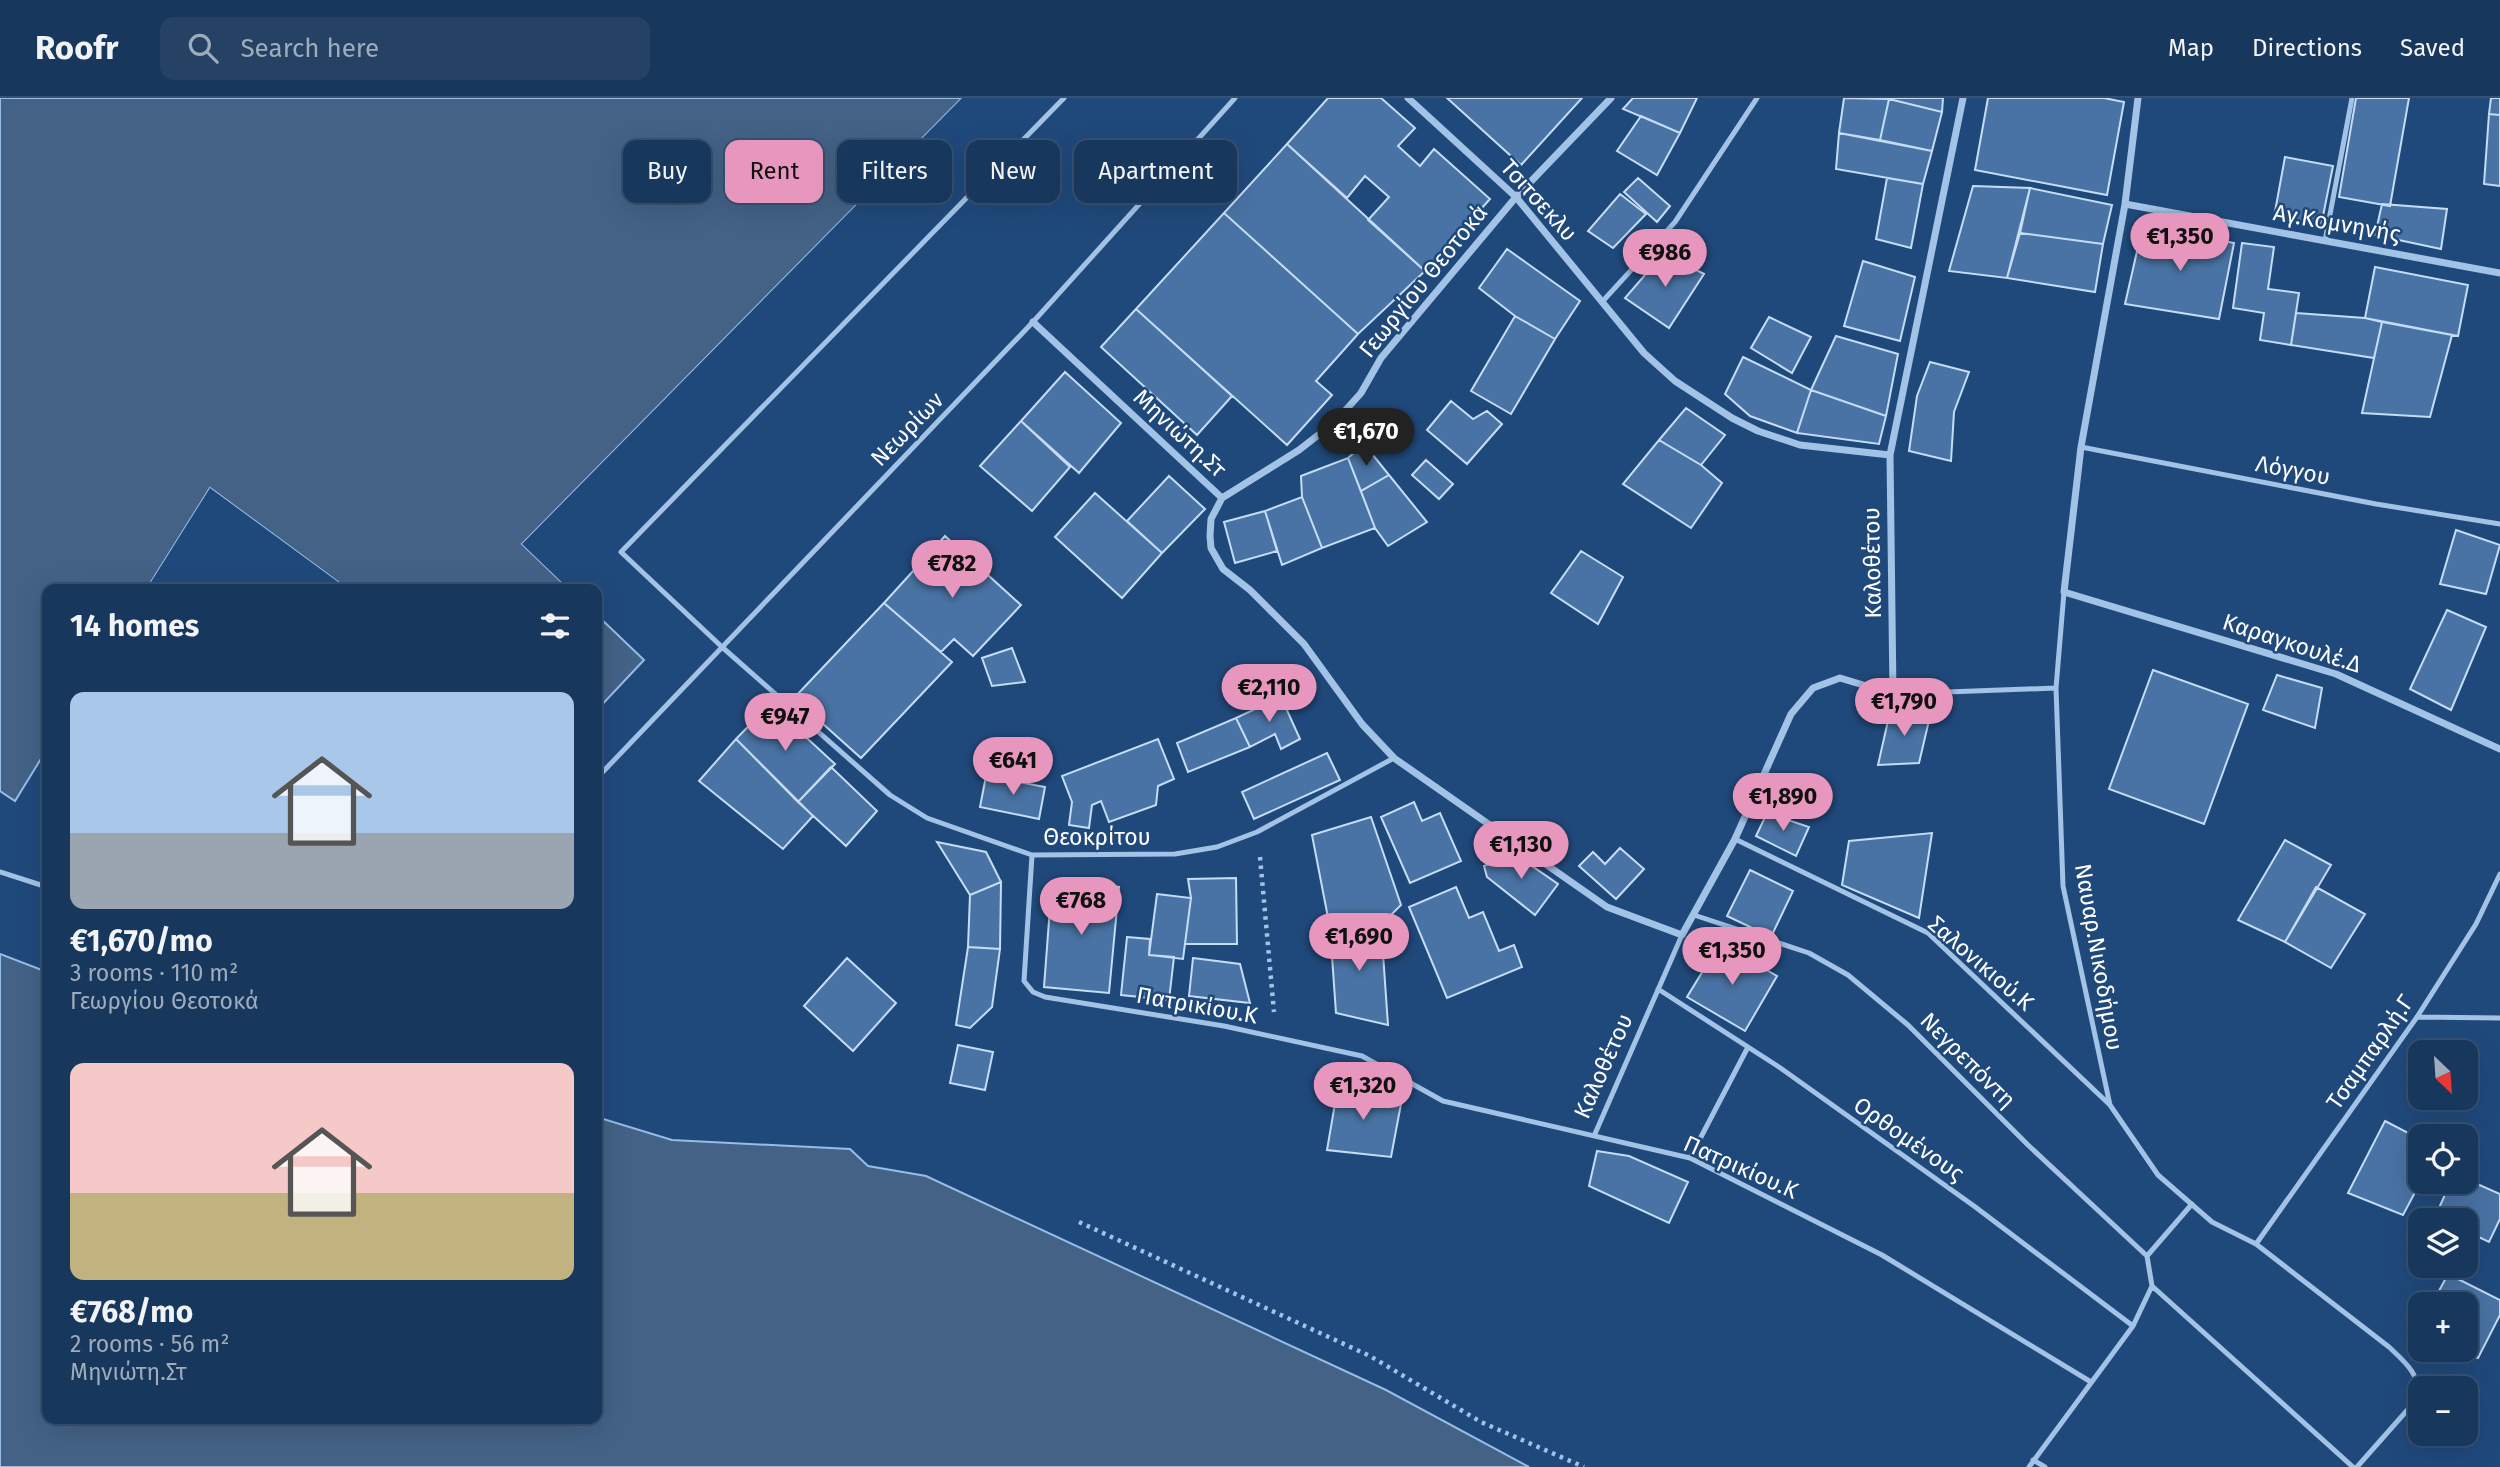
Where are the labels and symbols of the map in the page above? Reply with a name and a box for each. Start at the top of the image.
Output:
street label: Τσιτσεκλυ [1495,153,1583,247]
street label: Αγ.Κομνηνής [2271,198,2403,248]
street label: Γεωργίου Θεοτοκά [1353,199,1493,363]
pin: €1,350 [2123,214,2237,273]
pin: €986 [1624,230,1706,289]
street label: Μηνιώτη.Στ [1128,383,1233,483]
street label: Νεωρίων [865,386,949,472]
pin: €1,670 [1309,408,1423,468]
street label: Λόγγου [2253,449,2333,491]
street label: Καλοθέτου [1857,507,1887,619]
pin: €782 [911,540,993,600]
street label: Καραγκουλέ.Δ [2219,607,2365,679]
pin: €2,110 [1212,664,1326,724]
pin: €1,790 [1847,678,1961,738]
pin: €947 [744,694,826,753]
pin: €641 [972,738,1054,797]
pin: €1,890 [1726,774,1840,833]
pin: €1,130 [1464,822,1578,881]
street label: Θεοκρίτου [1043,823,1151,851]
street label: Ναυαρ.Νικοδήμου [2069,861,2129,1053]
pin: €768 [1040,878,1122,937]
street label: Σαλονικιού.Κ [1922,910,2040,1017]
pin: €1,690 [1302,914,1416,973]
pin: €1,350 [1675,928,1789,987]
street label: Πατρικίου.Κ [1134,981,1260,1030]
street label: Τσαμπαρλή.Γ [2320,989,2420,1115]
street label: Νεγρεπόντη [1914,1006,2022,1114]
street label: Καλοθέτου [1568,1009,1638,1123]
north arrow [2408,1040,2478,1110]
pin: €1,320 [1306,1062,1420,1122]
street label: Ορθομένους [1848,1091,1970,1187]
street label: Πατρικίου.Κ [1679,1129,1803,1205]

